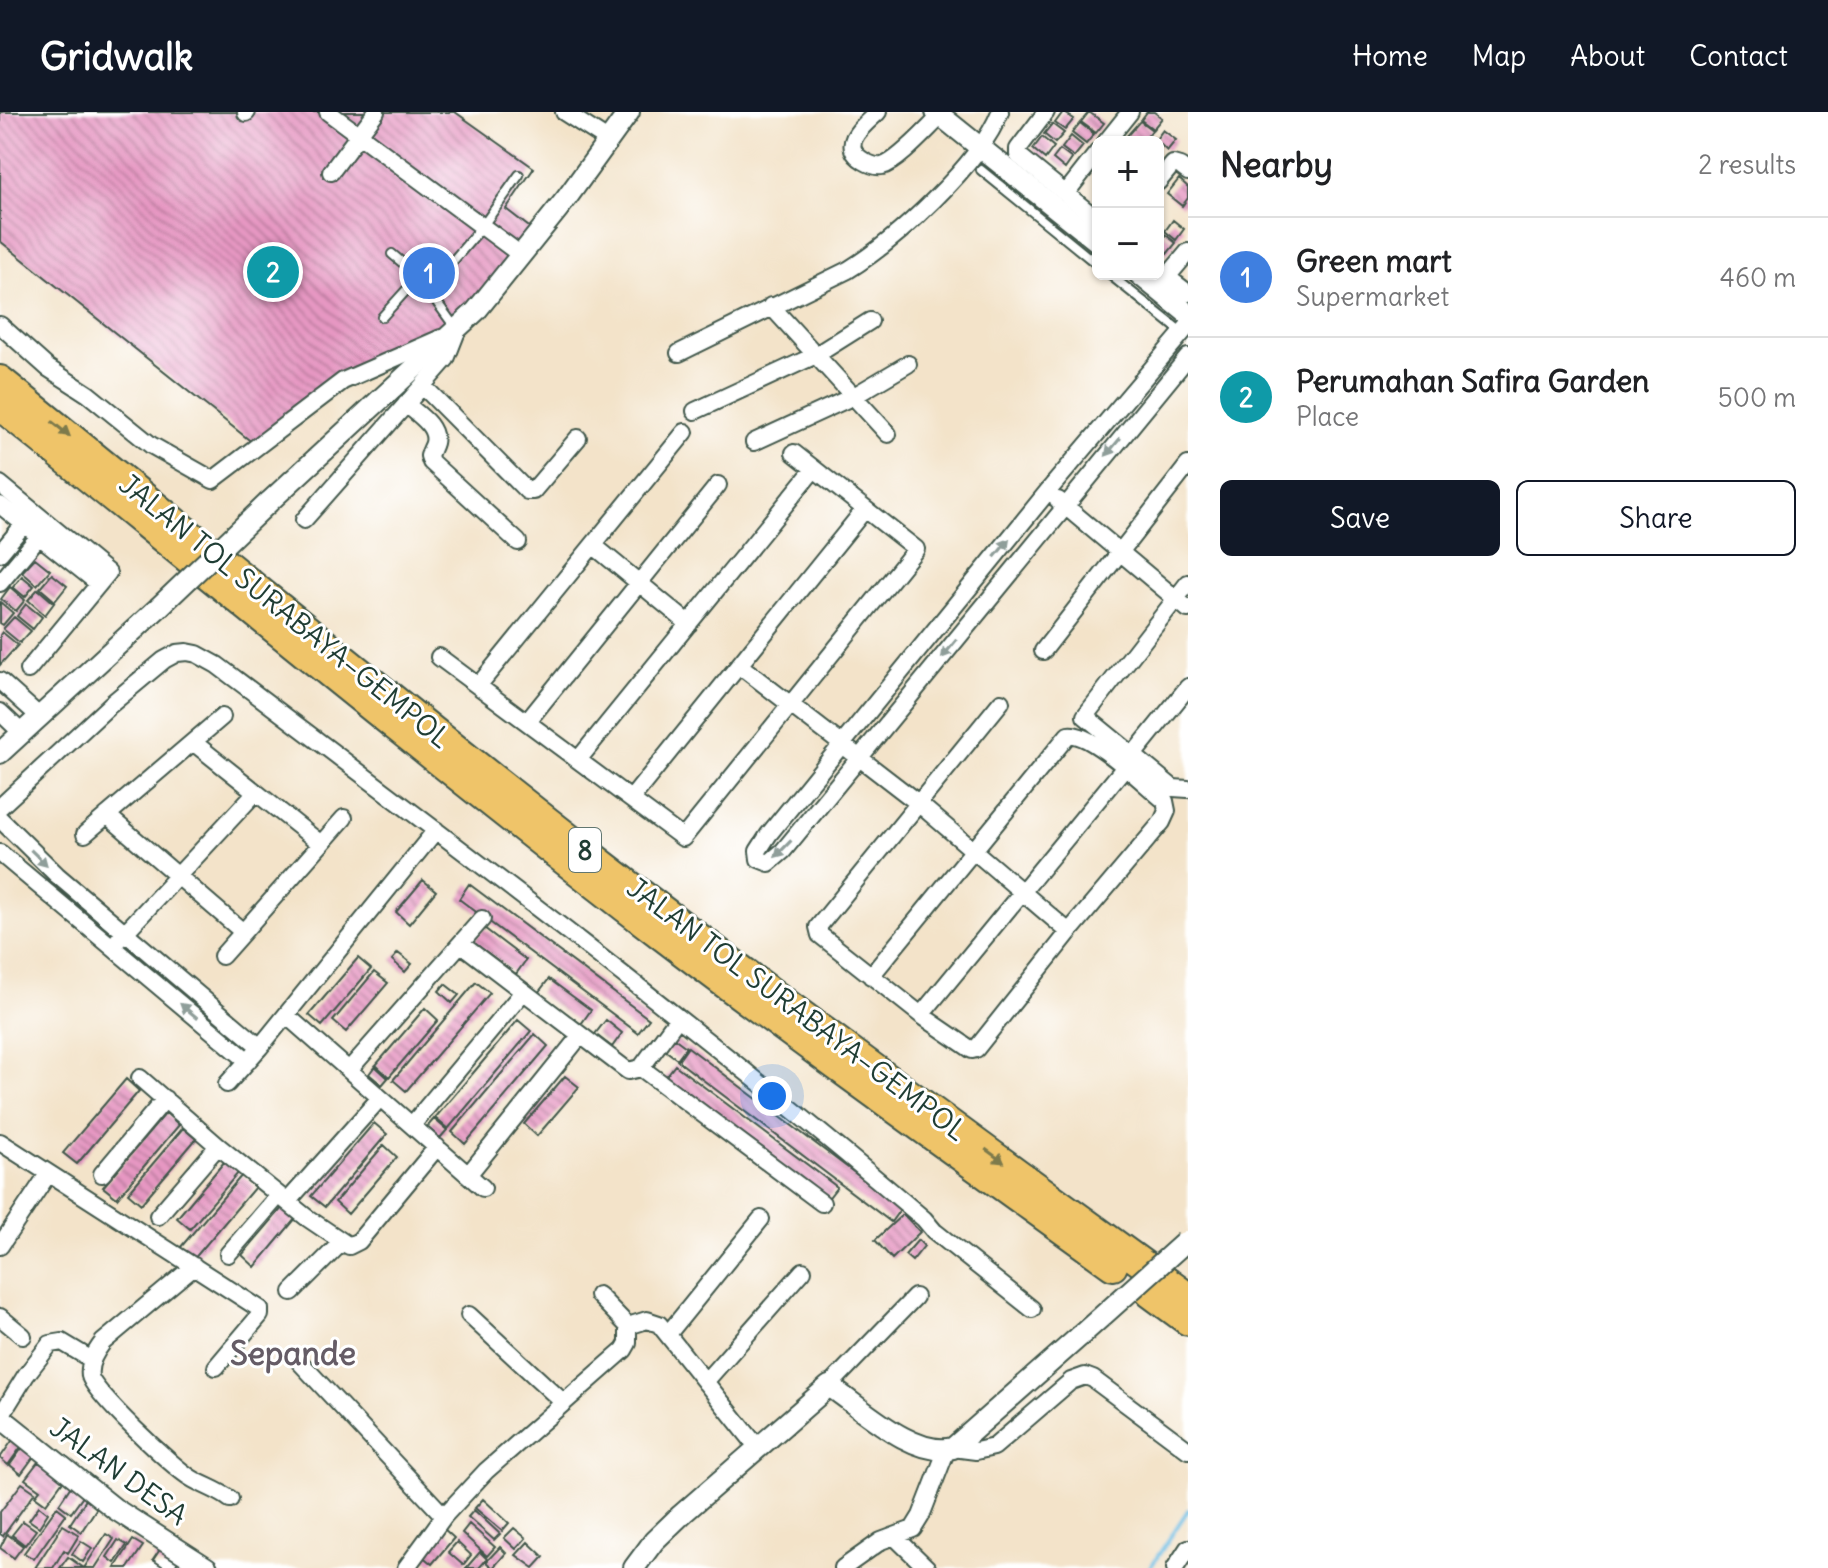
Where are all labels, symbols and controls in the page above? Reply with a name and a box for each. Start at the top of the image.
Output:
text: Gridwalk [40,33,193,80]
text: Home [1352,38,1428,74]
text: Map [1472,38,1526,74]
text: About [1570,38,1645,74]
text: Contact [1689,38,1788,74]
map controls [1092,136,1164,280]
button: + [1092,136,1164,208]
text: Nearby [1220,143,1333,186]
text: 2 results [1698,148,1796,181]
button: − [1092,208,1164,280]
pin: 2 [247,242,299,302]
text: Green mart [1296,242,1452,280]
pin: 1 [403,243,455,303]
text: 1 [1241,261,1251,294]
text: 460 m [1720,261,1796,294]
text: Supermarket [1296,280,1449,313]
text: Perumahan Safira Garden [1296,362,1649,400]
text: 2 [1239,381,1253,414]
text: 500 m [1718,381,1796,414]
text: Place [1296,400,1359,433]
one-way arrow [51,421,71,437]
one-way arrow [1105,437,1122,457]
street label: JALAN TOL SURABAYA–GEMPOL [112,466,458,756]
button: Save [1220,480,1500,556]
button: Share [1516,480,1796,556]
one-way arrow [993,538,1010,558]
one-way arrow [941,639,958,659]
road number: 8 [569,828,601,872]
one-way arrow [775,839,793,858]
one-way arrow [29,848,48,867]
street label: JALAN TOL SURABAYA–GEMPOL [620,869,974,1149]
one-way arrow [179,1003,199,1020]
your location [752,1076,792,1116]
one-way arrow [985,1148,1006,1163]
district label: Sepande [230,1333,356,1374]
street label: JALAN DESA [43,1409,195,1533]

